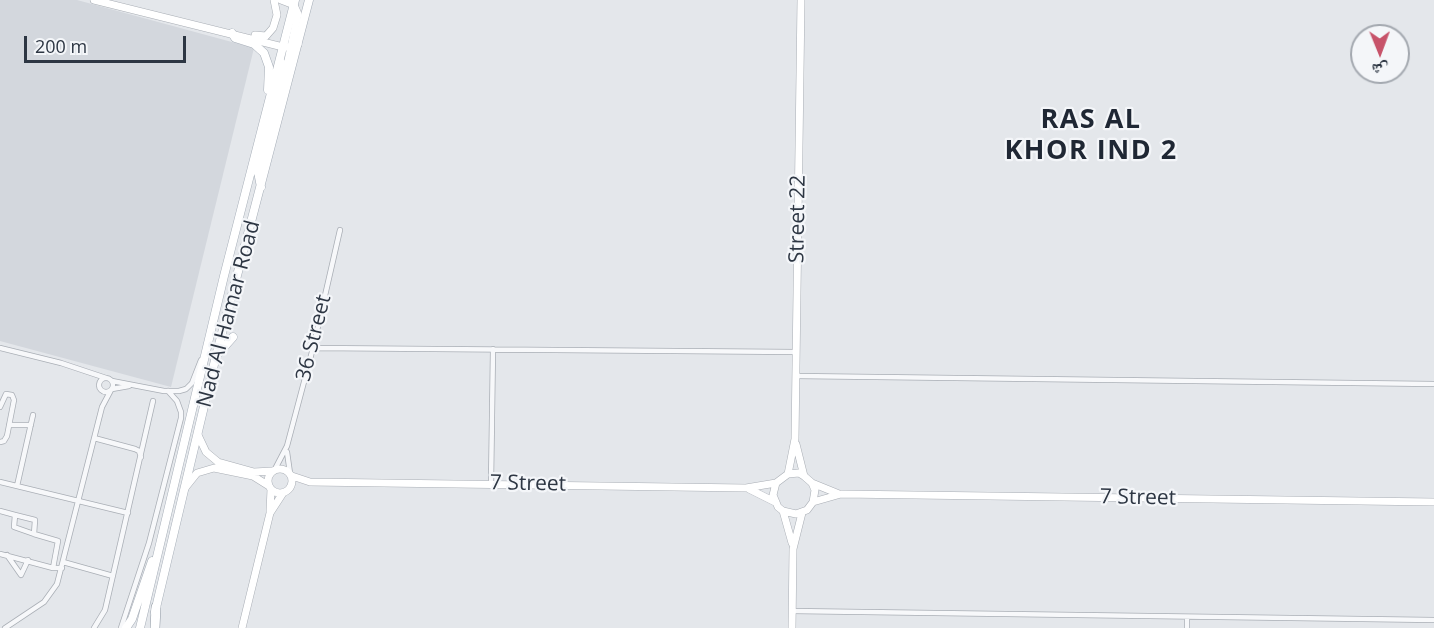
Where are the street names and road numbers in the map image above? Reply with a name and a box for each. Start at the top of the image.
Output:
street label: Street 22 [785,175,811,263]
street label: Nad Al Hamar Road [192,218,266,410]
street label: 36 Street [291,292,337,384]
street label: 7 Street [490,471,566,497]
street label: 7 Street [1100,485,1176,511]

